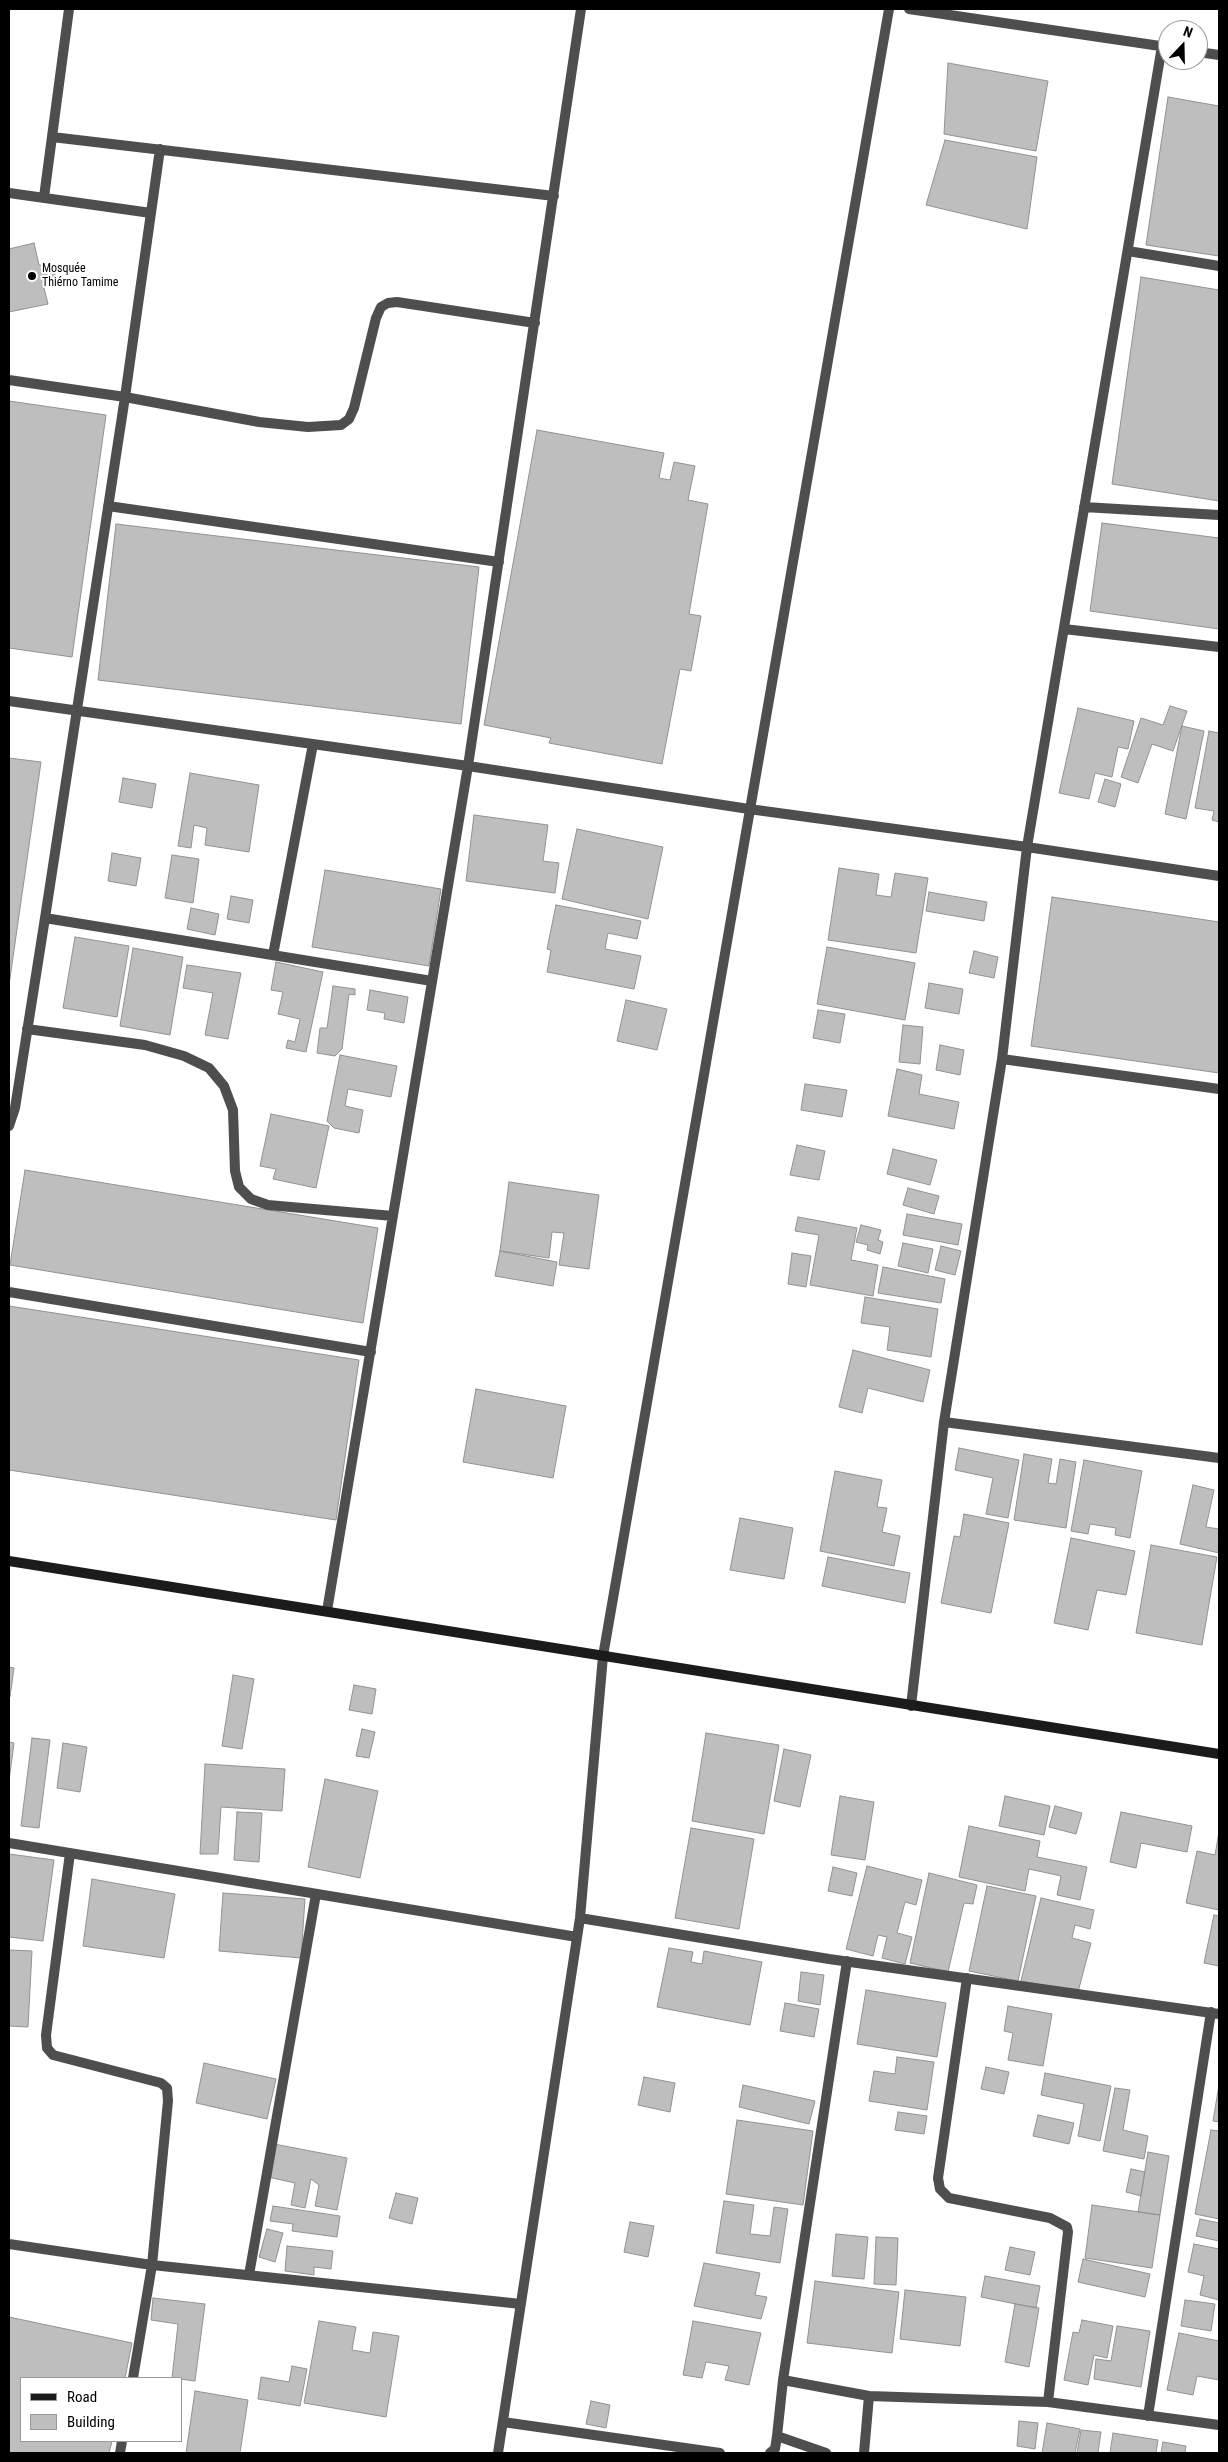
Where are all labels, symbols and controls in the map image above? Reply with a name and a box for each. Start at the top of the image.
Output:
north arrow [1158,20,1208,70]
text: N [1181,23,1195,41]
place label: Mosquée Thiérno Tamime [42,262,118,290]
marker: Mosquée Thiérno Tamime [26,270,38,282]
legend [20,2377,182,2442]
text: Road [67,2388,97,2406]
text: Building [67,2413,115,2431]

